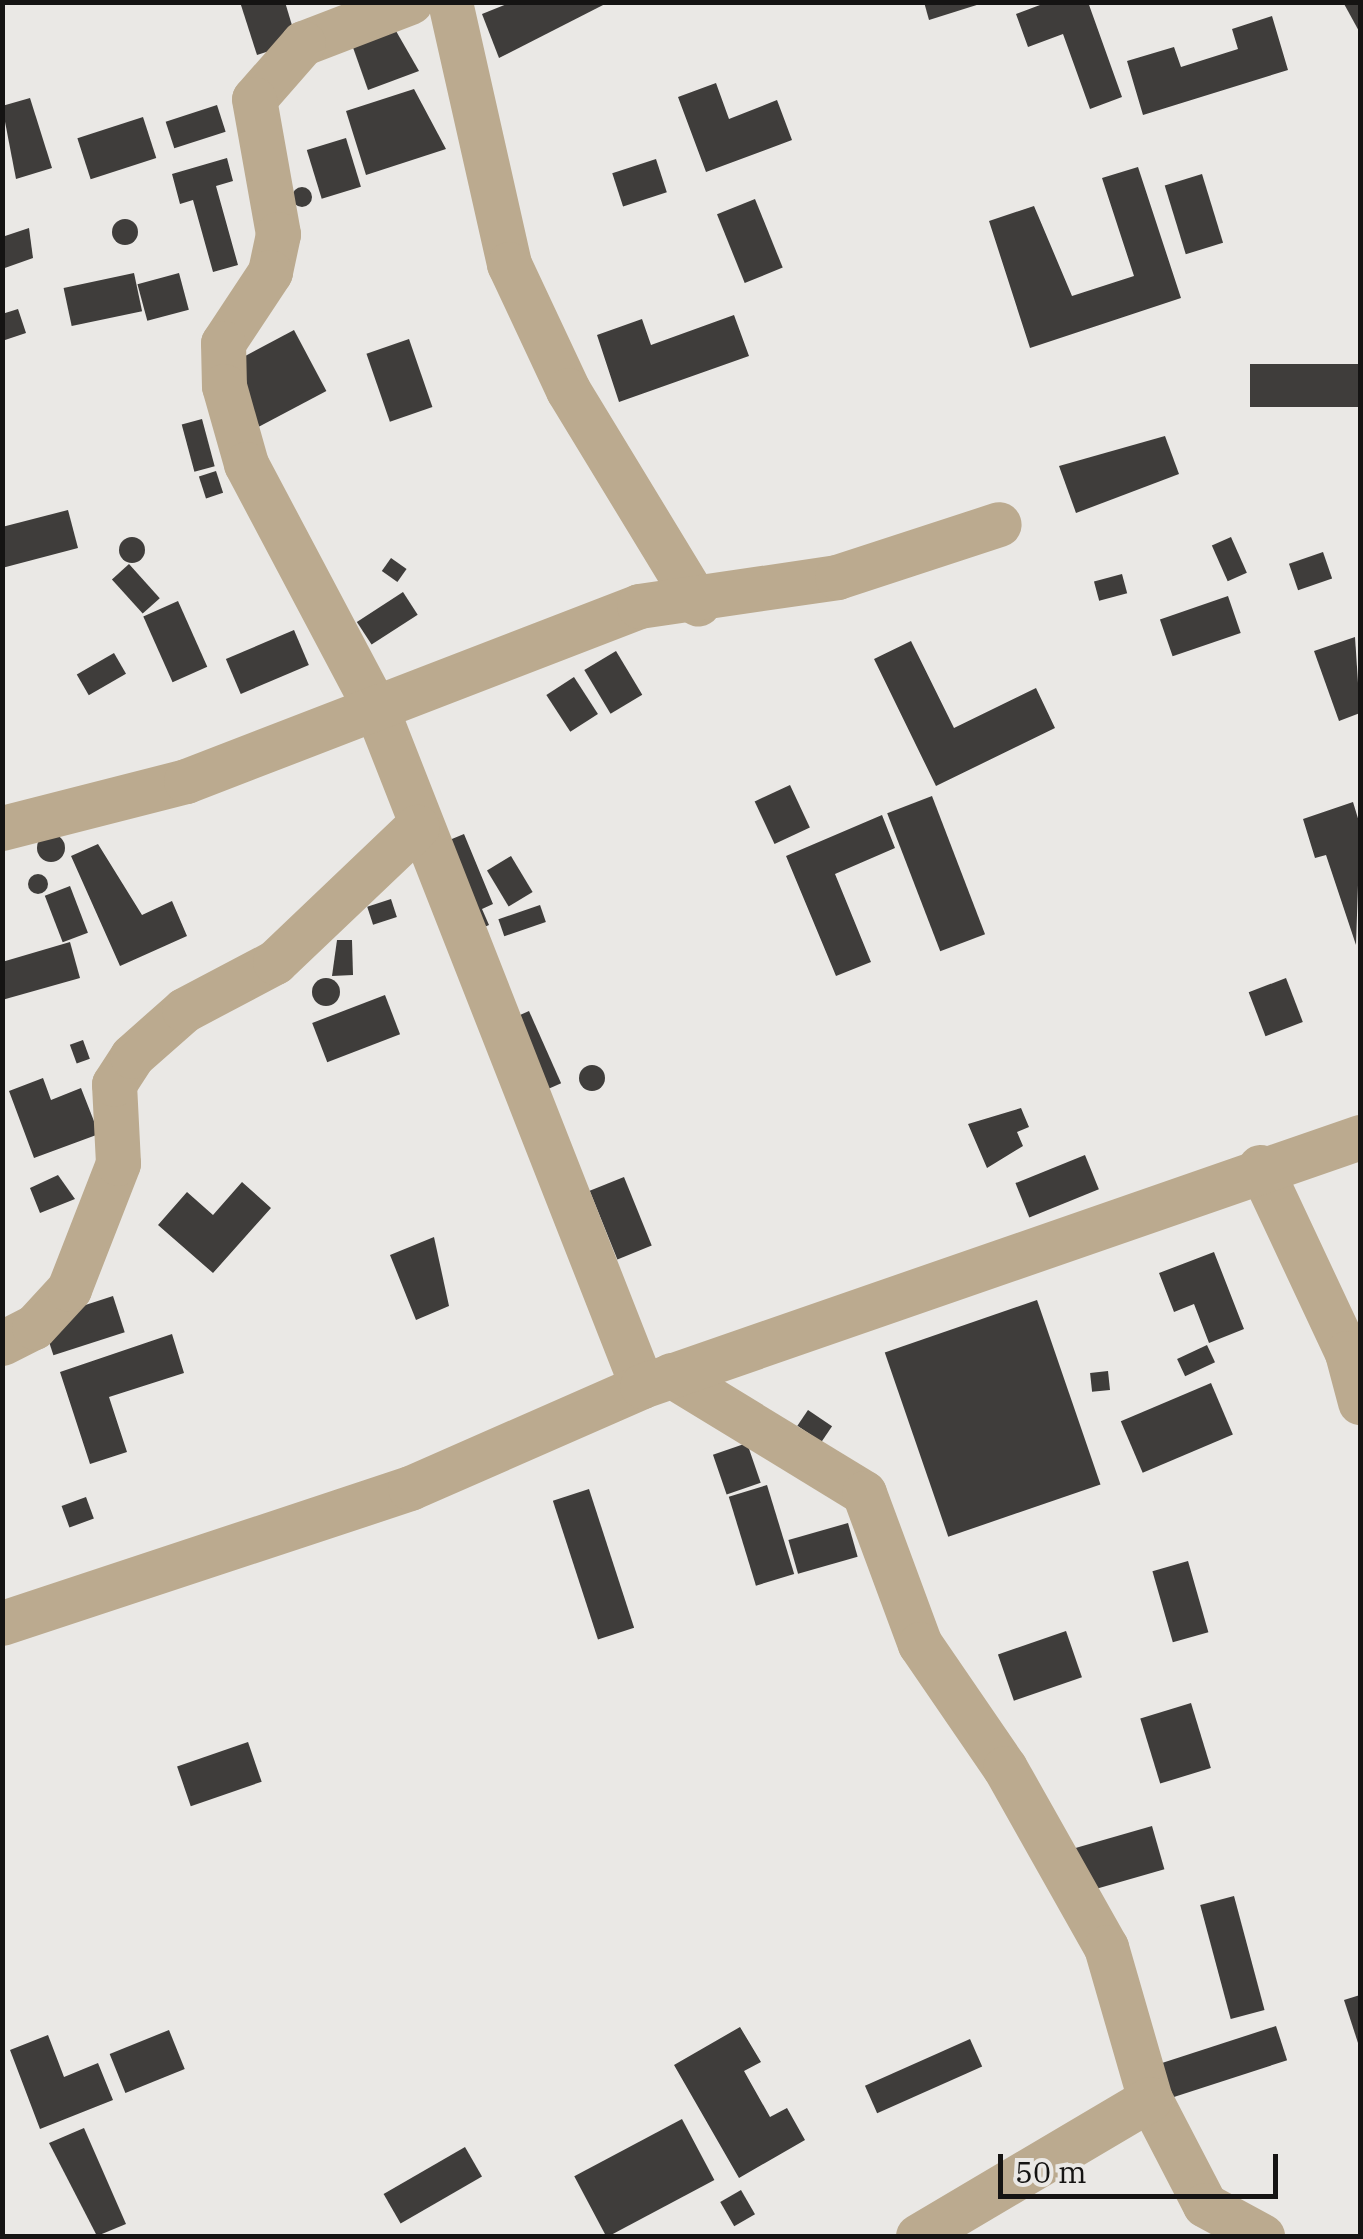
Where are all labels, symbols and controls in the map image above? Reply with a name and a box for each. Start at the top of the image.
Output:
scale bar [1003,2134,1283,2196]
text: 50 m [1015,2152,1087,2191]

